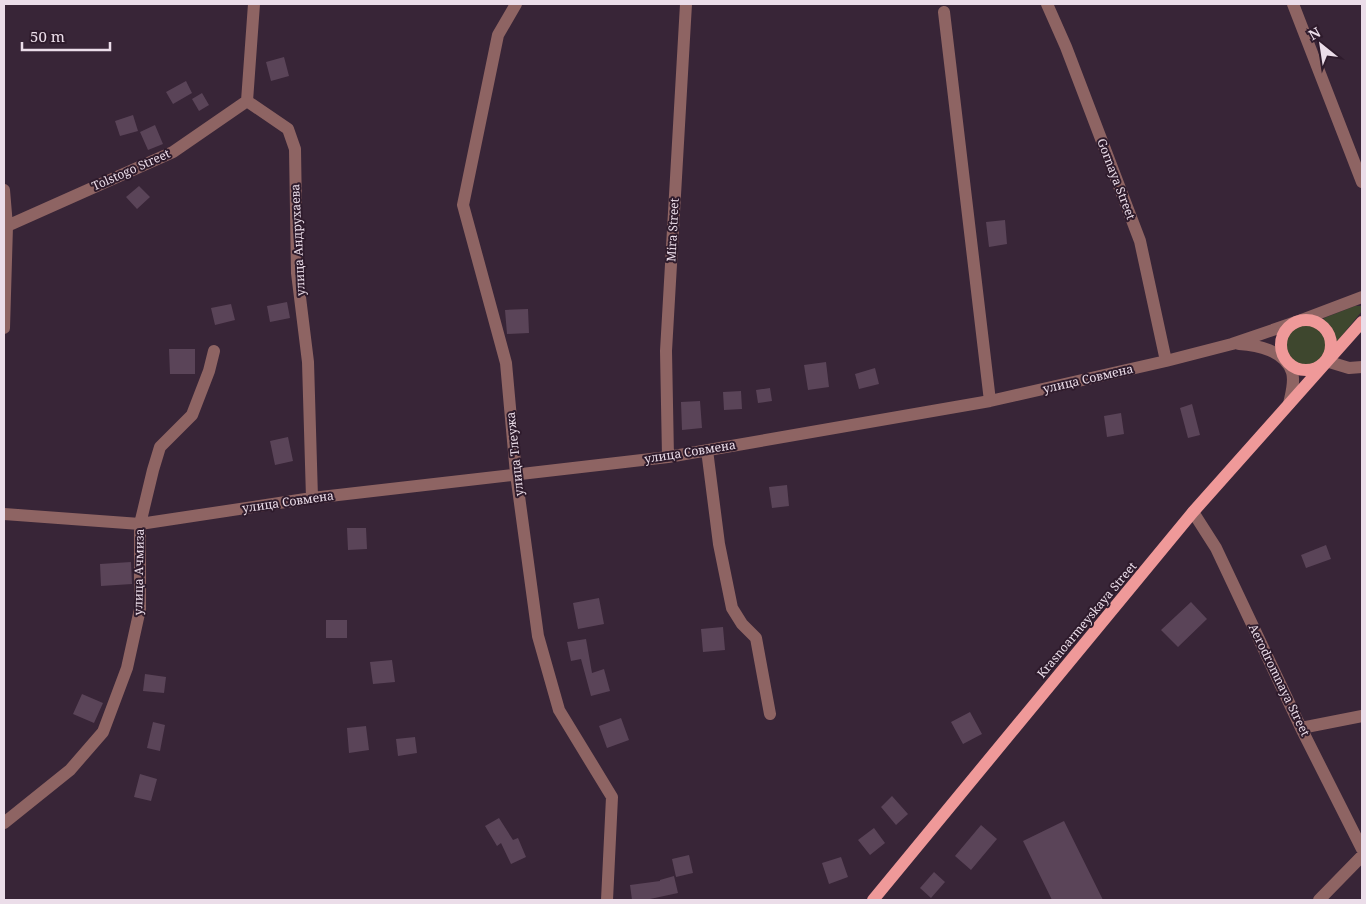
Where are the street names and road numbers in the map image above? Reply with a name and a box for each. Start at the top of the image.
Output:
street label: Gornaya Street [1093,136,1140,222]
street label: Tolstogo Street [89,145,173,194]
street label: улица Андрухаева [286,183,309,297]
street label: Mira Street [662,198,683,262]
street label: улица Совмена [1041,360,1135,397]
street label: улица Тлеужа [502,411,527,497]
street label: улица Совмена [643,436,737,467]
street label: улица Совмена [241,487,335,516]
street label: улица Ачмиза [129,528,148,616]
street label: Krasnoarmeyskaya Street [1033,558,1140,681]
street label: Aerodromnaya Street [1245,621,1314,739]

